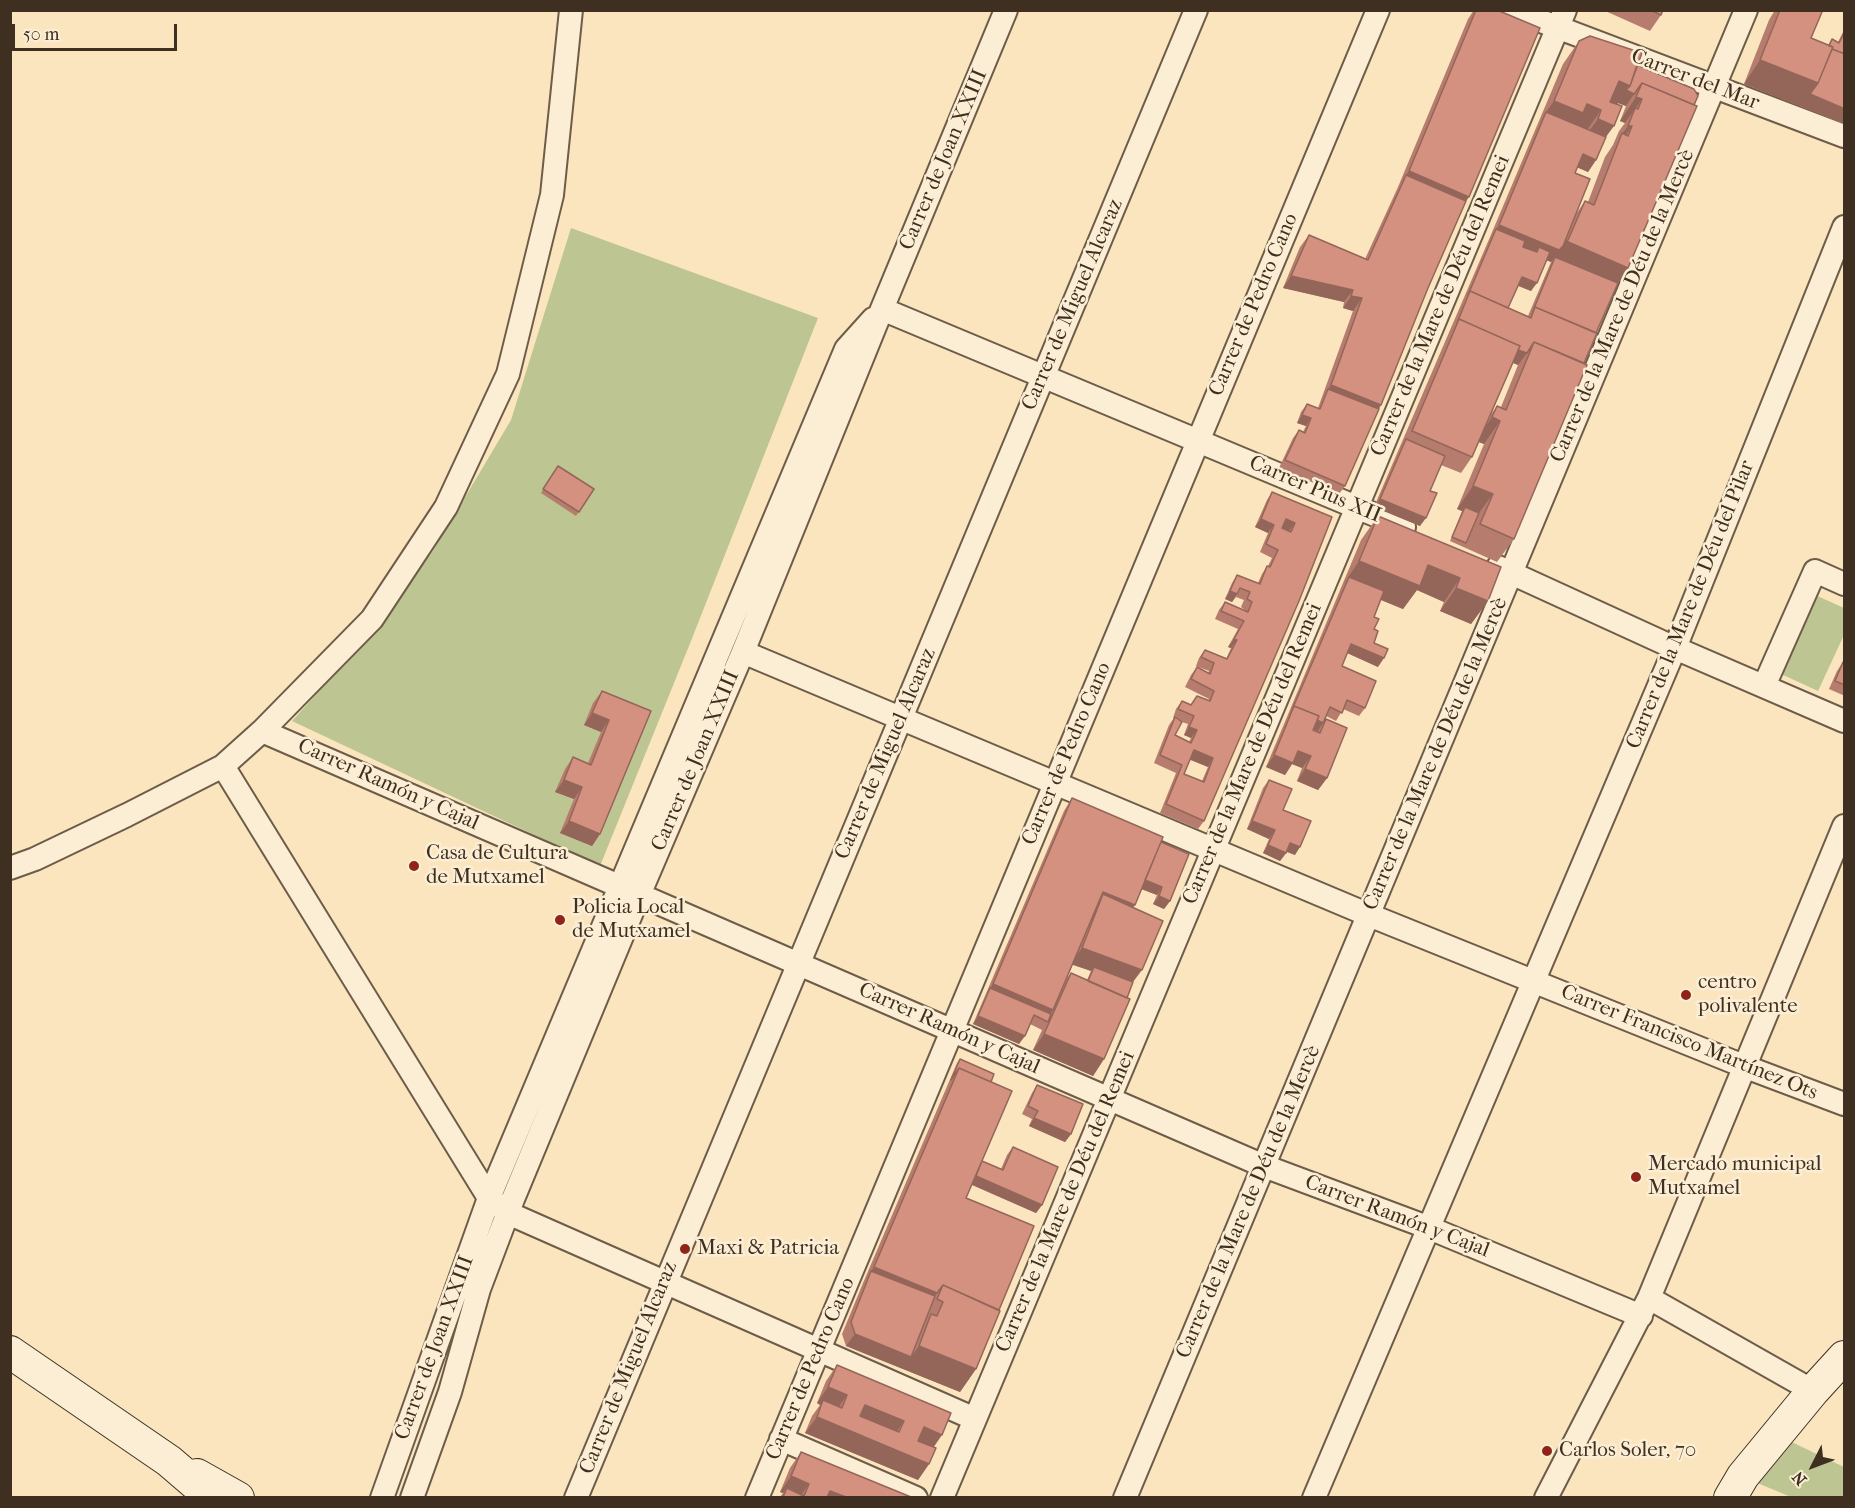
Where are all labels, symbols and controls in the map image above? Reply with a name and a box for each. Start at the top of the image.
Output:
scale bar [15,12,180,50]
text: 50 m [23,24,59,45]
street label: Carrer del Mar [1627,44,1763,116]
street label: Carrer de Joan XXIII [895,66,993,254]
street label: Carrer de la Mare de Déu de la Mercè [1545,146,1701,466]
street label: Carrer de la Mare de Déu del Remei [1366,152,1516,460]
street label: Carrer de Miguel Alcaraz [1017,195,1129,415]
street label: Carrer de Pedro Cano [1204,210,1304,400]
street label: Carrer Pius XII [1245,451,1385,529]
street label: Carrer de la Mare de Déu del Pilar [1621,457,1761,753]
street label: Carrer de la Mare de Déu de la Mercè [1358,594,1514,914]
street label: Carrer de la Mare de Déu del Remei [1178,600,1328,908]
street label: Carrer de Miguel Alcaraz [830,644,942,864]
street label: Carrer de Pedro Cano [1017,659,1117,849]
street label: Carrer de Joan XXIII [647,667,745,855]
street label: Carrer Ramón y Cajal [293,734,483,836]
place label: Casa de Cultura de Mutxamel [426,841,568,891]
marker: Casa de Cultura de Mutxamel [407,859,421,873]
place label: Policia Local de Mutxamel [572,895,691,945]
marker: Policia Local de Mutxamel [553,913,567,927]
place label: centro polivalente [1698,970,1798,1020]
street label: Carrer Ramón y Cajal [854,978,1044,1080]
street label: Carrer Francisco Martínez Ots [1557,980,1821,1106]
marker: centro polivalente [1679,988,1693,1002]
street label: Carrer de la Mare de Déu de la Mercè [1171,1042,1327,1362]
street label: Carrer de la Mare de Déu del Remei [991,1048,1141,1356]
place label: Mercado municipal Mutxamel [1648,1152,1822,1202]
street label: Carrer Ramón y Cajal [1301,1170,1493,1264]
marker: Mercado municipal Mutxamel [1629,1170,1643,1184]
place label: Maxi & Patricia [697,1236,839,1262]
marker: Maxi & Patricia [678,1242,692,1256]
street label: Carrer de Joan XXIII [390,1253,480,1443]
street label: Carrer de Miguel Alcaraz [575,1258,683,1478]
street label: Carrer de Pedro Cano [761,1274,861,1464]
north arrow [1783,1436,1843,1496]
place label: Carlos Soler, 70 [1559,1438,1696,1464]
marker: Carlos Soler, 70 [1540,1444,1554,1458]
text: N [1788,1468,1810,1489]

